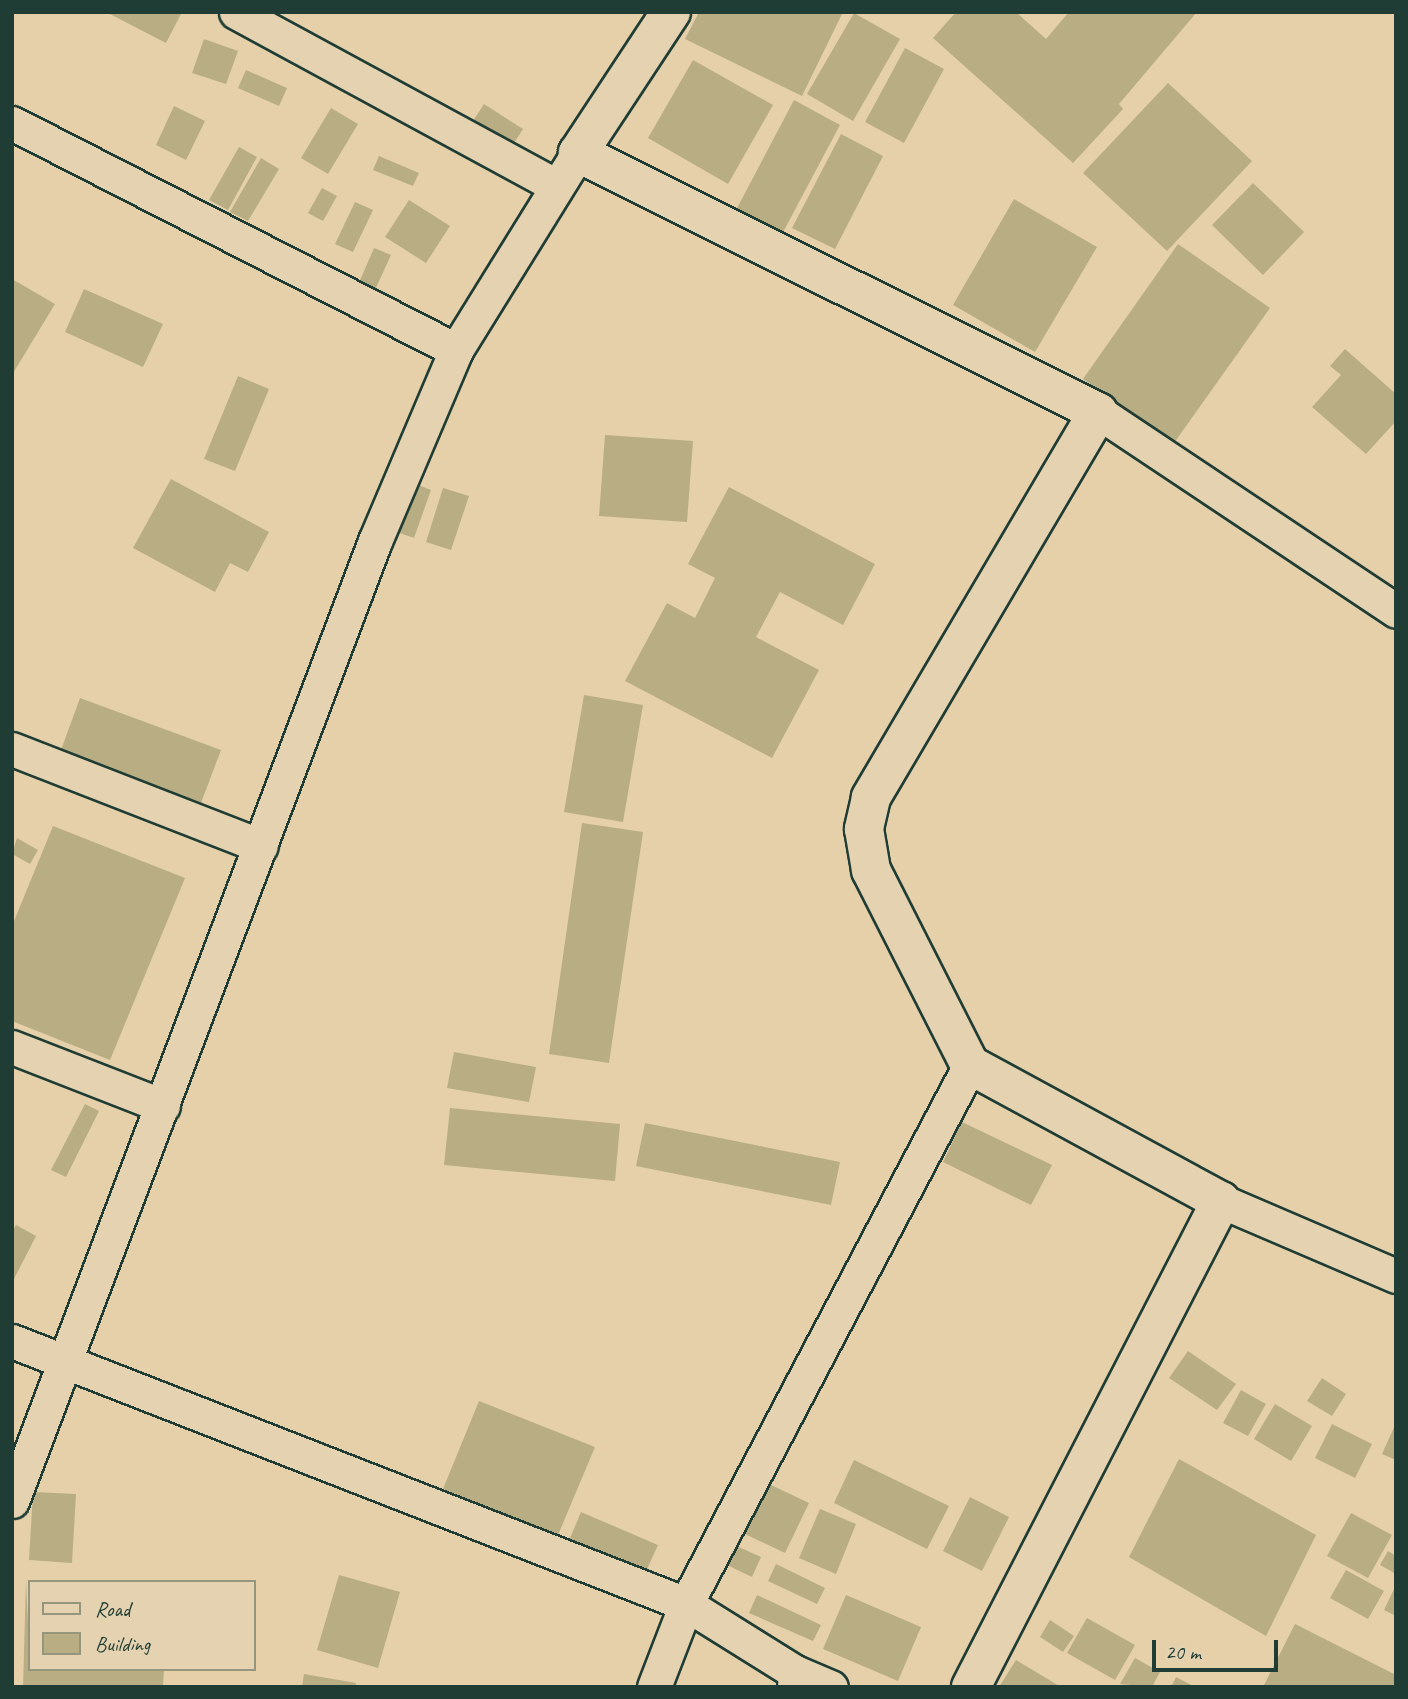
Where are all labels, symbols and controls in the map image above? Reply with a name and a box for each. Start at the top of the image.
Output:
legend [28,1580,256,1671]
text: Road [95,1596,130,1622]
scale bar [1156,1626,1282,1670]
text: Building [95,1631,150,1657]
text: 20 m [1165,1639,1201,1665]

